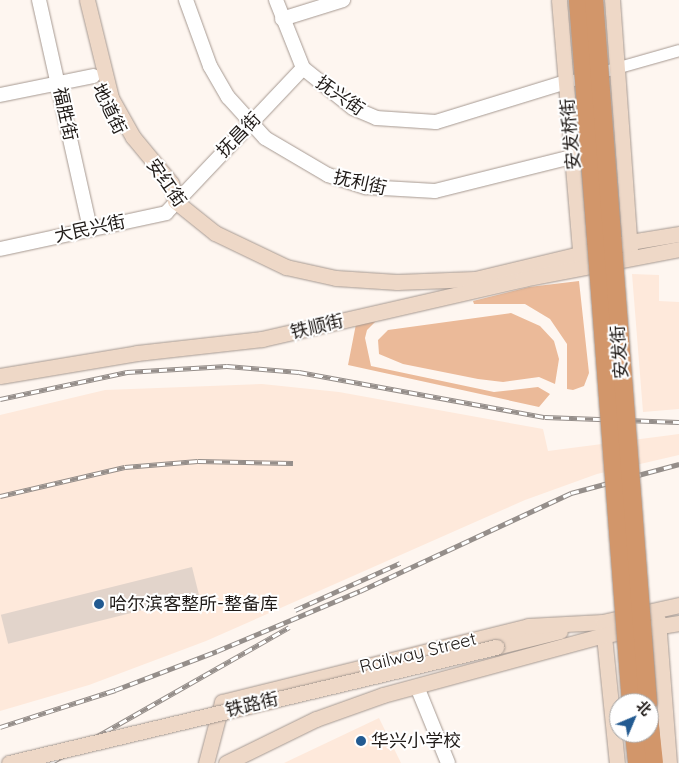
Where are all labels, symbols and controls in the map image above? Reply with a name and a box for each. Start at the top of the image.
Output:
street label: 抚兴街 [312,72,368,120]
street label: 地道街 [87,80,131,138]
street label: 福胜街 [49,85,81,143]
street label: 安发桥街 [557,97,585,171]
street label: 抚昌街 [212,108,266,162]
street label: 安红街 [142,155,190,211]
street label: 抚利街 [331,166,389,200]
street label: 大民兴街 [53,211,127,247]
street label: 铁顺街 [288,310,346,344]
street label: 安发街 [607,324,633,380]
place label: 哈尔滨客整所-整备库 [109,593,278,615]
marker: 哈尔滨客整所-整备库 [93,598,105,610]
street label: Railway Street [357,628,479,678]
street label: 铁路街 [223,688,281,722]
north arrow [609,693,659,743]
text: 北 [633,697,655,719]
place label: 华兴小学校 [371,730,461,752]
marker: 华兴小学校 [355,735,367,747]

